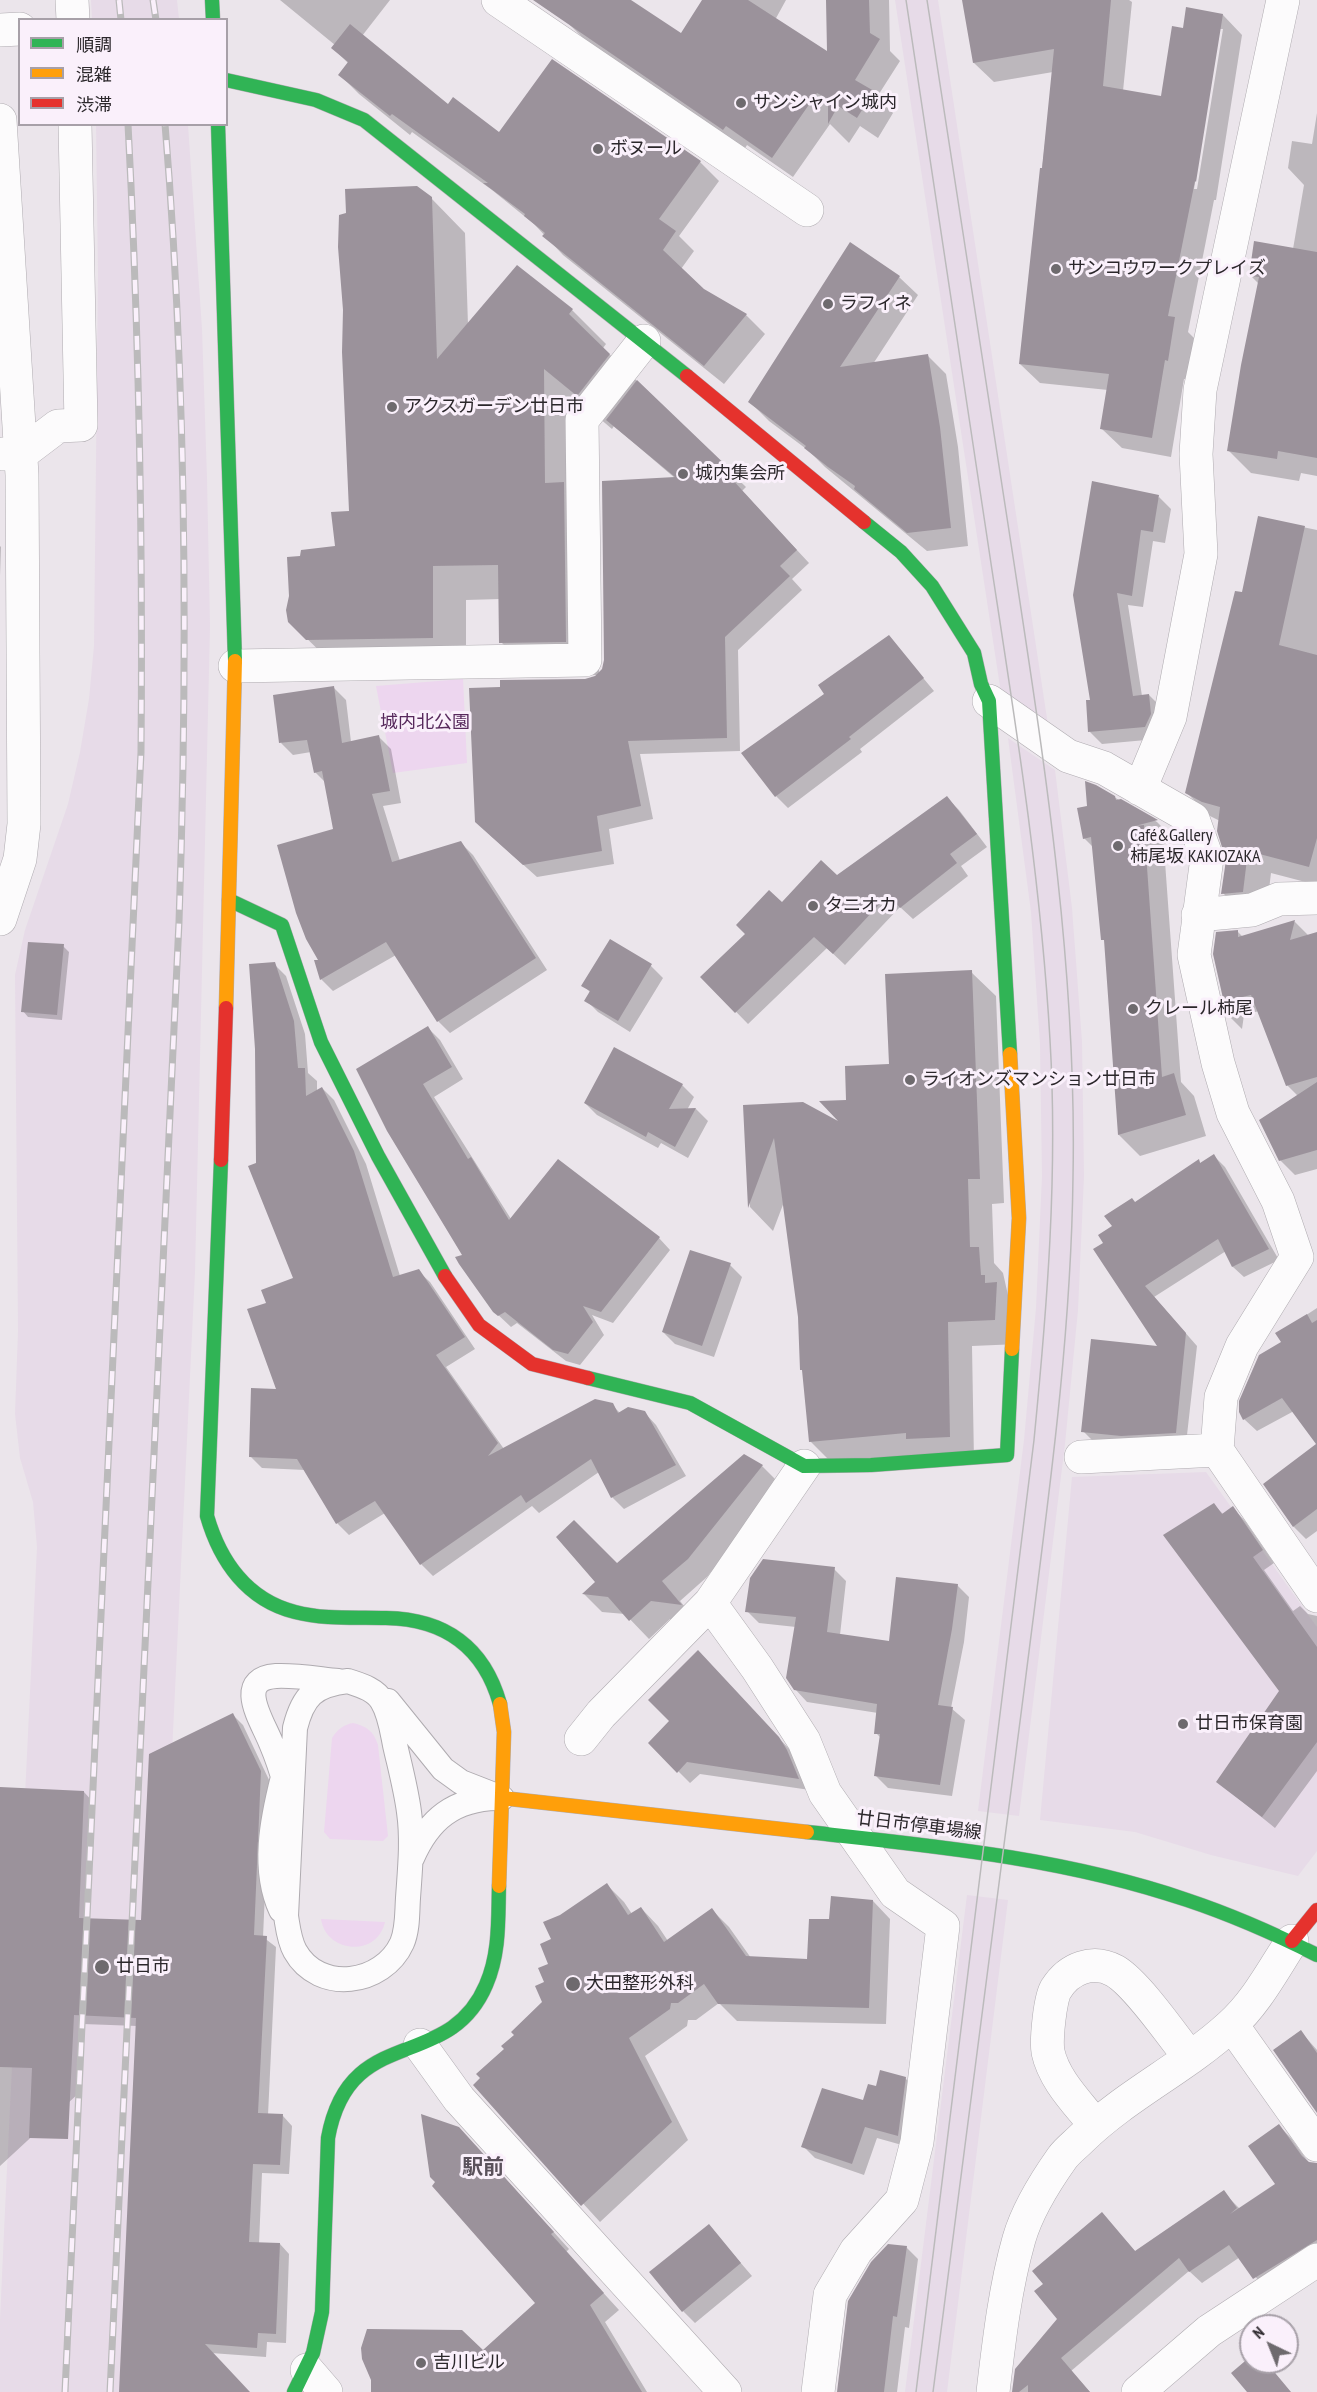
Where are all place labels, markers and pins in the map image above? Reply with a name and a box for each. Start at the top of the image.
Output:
place label: サンシャイン城内 [753,92,897,114]
marker: サンシャイン城内 [734,96,748,110]
place label: ボヌール [610,138,682,160]
marker: ボヌール [591,142,605,156]
place label: サンコウワークプレイズ [1068,258,1266,280]
marker: サンコウワークプレイズ [1049,262,1063,276]
place label: ラフィネ [840,293,912,315]
marker: ラフィネ [821,297,835,311]
place label: アクスガーデン廿日市 [404,396,584,418]
marker: アクスガーデン廿日市 [385,400,399,414]
place label: 城内集会所 [695,463,785,485]
marker: 城内集会所 [676,467,690,481]
place label: Café&Gallery 柿尾坂 KAKIOZAKA [1130,825,1260,868]
marker: Café&Gallery 柿尾坂 KAKIOZAKA [1111,839,1125,853]
place label: タニオカ [825,895,897,917]
marker: タニオカ [806,899,820,913]
place label: クレール柿尾 [1145,998,1253,1020]
marker: クレール柿尾 [1126,1002,1140,1016]
place label: ライオンズマンション廿日市 [922,1069,1156,1091]
marker: ライオンズマンション廿日市 [903,1073,917,1087]
place label: 廿日市保育園 [1195,1713,1303,1735]
marker: 廿日市保育園 [1176,1717,1190,1731]
place label: 廿日市 [116,1956,170,1978]
marker: 廿日市 [93,1958,111,1976]
place label: 大田整形外科 [586,1973,694,1995]
marker: 大田整形外科 [564,1975,582,1993]
place label: 吉川ビル [433,2352,505,2374]
marker: 吉川ビル [414,2356,428,2370]

